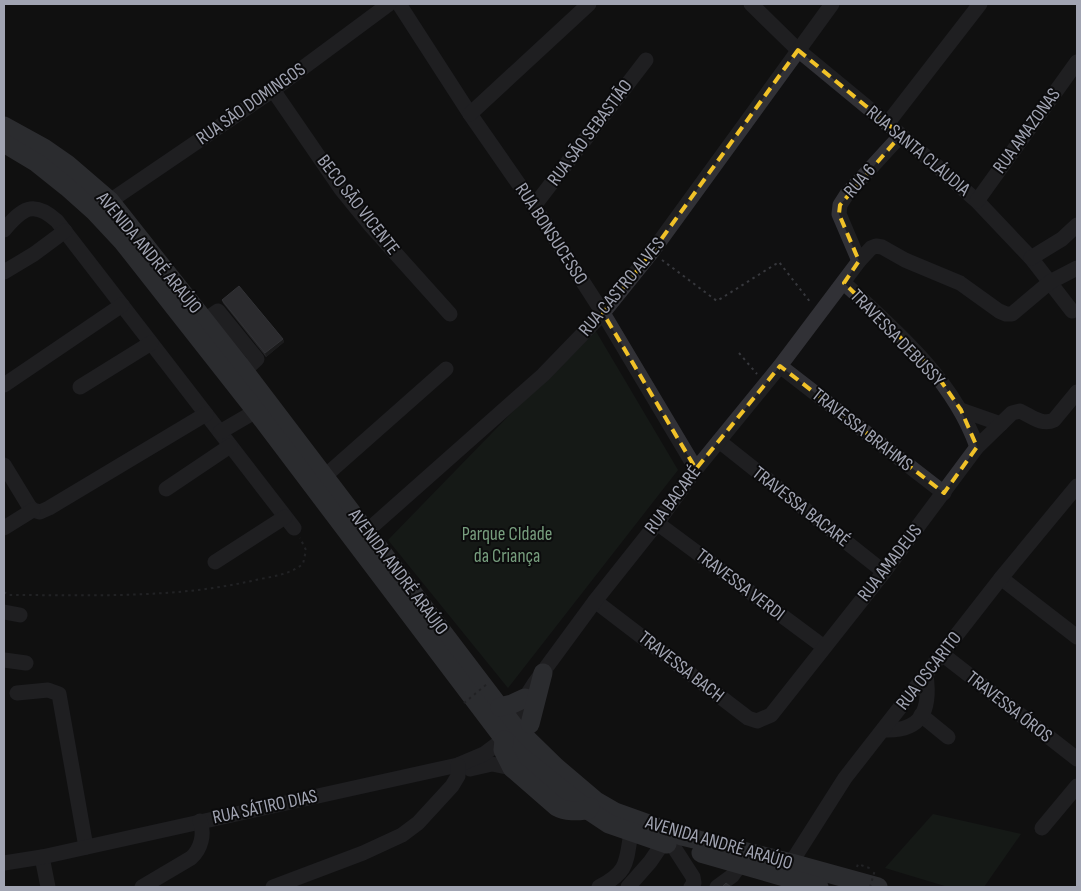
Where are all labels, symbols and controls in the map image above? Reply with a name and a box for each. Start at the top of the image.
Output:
street label: RUA SÃO DOMINGOS [192,58,310,150]
street label: RUA SÃO SEBASTIÃO [543,75,637,191]
street label: RUA AMAZONAS [988,84,1066,178]
street label: RUA SANTA CLÁUDIA [861,101,975,202]
street label: BECO SÃO VICENTE [312,150,404,260]
street label: RUA 6 [839,159,881,203]
street label: RUA BONSUCESSO [510,179,592,289]
street label: AVENIDA ANDRÉ ARAÚJO [91,187,207,319]
street label: RUA CASTRO ALVES [574,233,670,341]
street label: TRAVESSA DEBUSSY [845,285,949,391]
street label: TRAVESSA BRAHMS [807,383,917,477]
street label: RUA BACARÉ [640,461,706,539]
street label: TRAVESSA BACARÉ [748,462,854,552]
street label: AVENIDA ANDRÉ ARAÚJO [343,504,453,640]
street label: RUA AMADEUS [853,520,927,606]
park label: Parque CIdade da Criança [462,523,552,568]
street label: TRAVESSA VERDI [691,544,789,626]
street label: TRAVESSA BACH [633,626,729,708]
street label: RUA OSCARITO [891,627,967,715]
street label: TRAVESSA ÓROS [961,666,1057,748]
street label: RUA SÁTIRO DIAS [210,785,320,829]
street label: AVENIDA ANDRÉ ARAÚJO [642,811,795,875]

